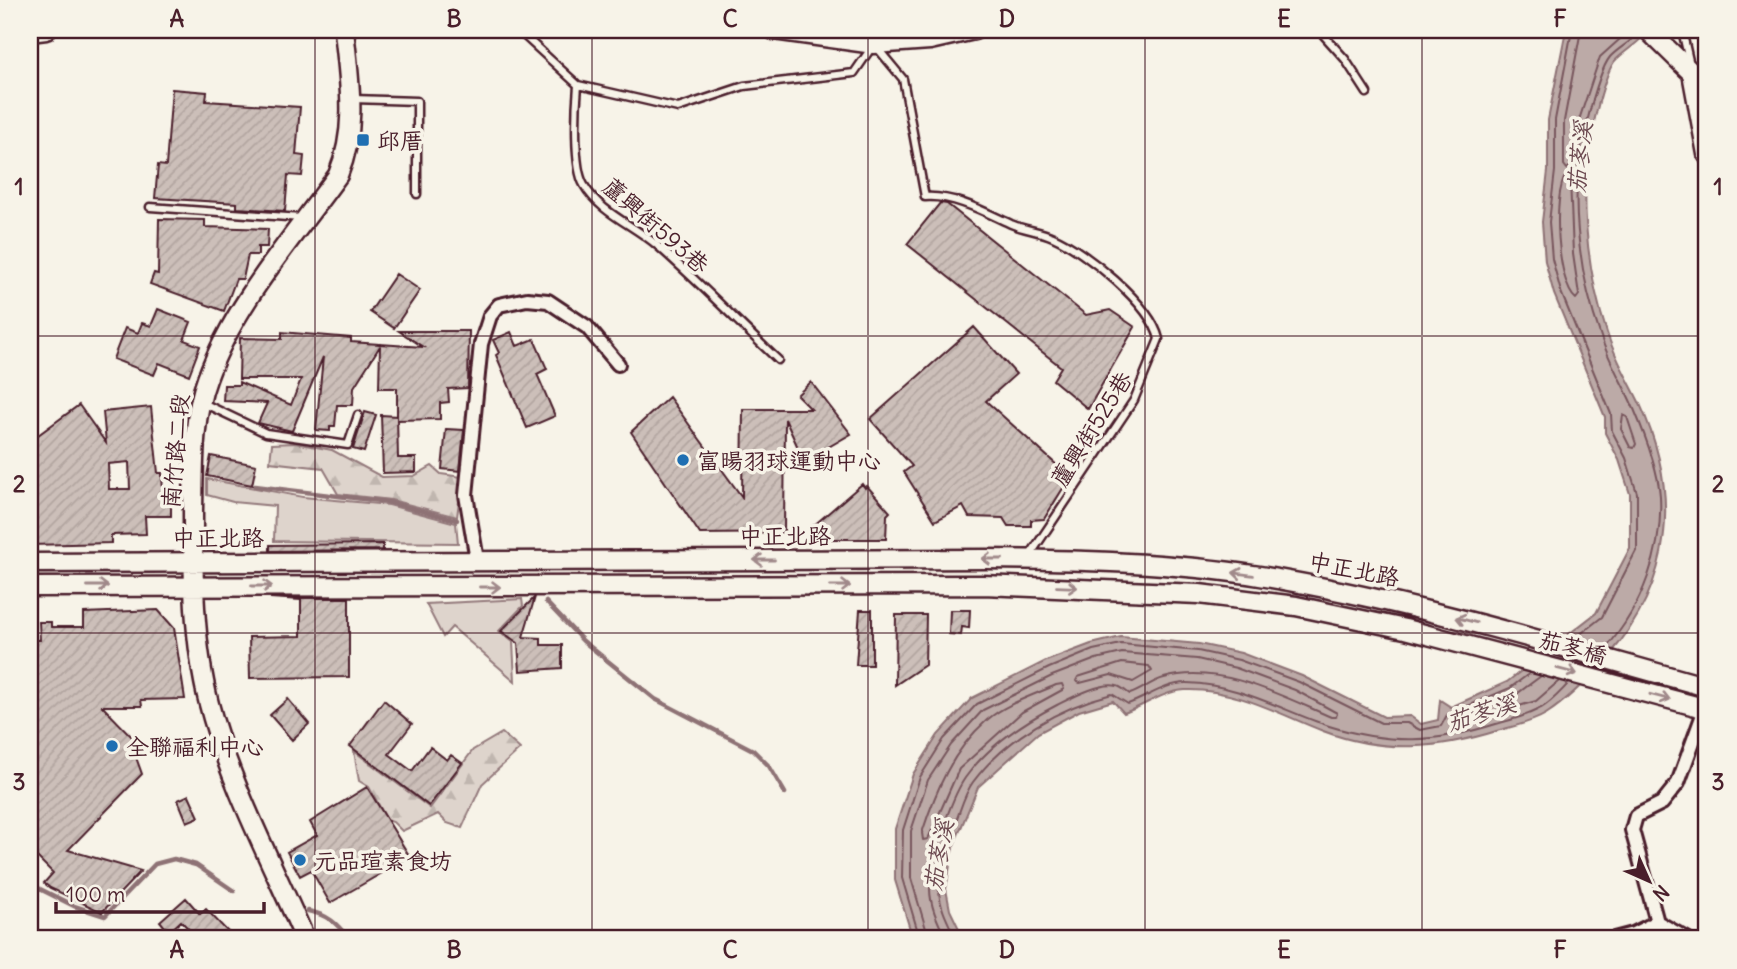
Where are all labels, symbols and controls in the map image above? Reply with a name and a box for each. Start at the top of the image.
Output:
text: A [170,4,185,33]
text: B [446,4,462,33]
text: C [722,4,738,33]
text: D [999,4,1015,33]
text: E [1277,4,1291,33]
text: F [1553,4,1567,33]
water label: 茄苳溪 [1560,118,1598,194]
place label: 邱厝 [377,126,423,155]
marker: 邱厝 [355,132,371,148]
street label: 蘆興街593巷 [597,171,716,280]
text: 1 [14,172,24,201]
text: 1 [1713,172,1723,201]
street label: 蘆興街525巷 [1044,365,1139,492]
street label: 南竹路二段 [156,392,194,510]
place label: 富暘羽球運動中心 [697,446,881,475]
marker: 富暘羽球運動中心 [675,452,691,468]
text: 2 [13,469,26,498]
text: 2 [1712,469,1725,498]
street label: 中正北路 [739,521,831,550]
street label: 中正北路 [172,523,264,552]
street label: 中正北路 [1306,546,1402,592]
one-way arrow [753,553,776,567]
one-way arrow [981,553,1004,566]
one-way arrow [1232,567,1255,580]
one-way arrow [250,579,273,593]
one-way arrow [828,579,851,593]
one-way arrow [86,580,109,593]
one-way arrow [478,580,501,594]
one-way arrow [1055,580,1078,593]
one-way arrow [1455,613,1478,626]
street label: 茄苳橋 [1536,624,1610,670]
one-way arrow [1555,665,1577,678]
water label: 茄苳溪 [1442,687,1522,737]
one-way arrow [1649,691,1671,704]
place label: 全聯福利中心 [126,732,264,761]
marker: 全聯福利中心 [104,738,120,754]
text: 3 [12,767,26,796]
text: 3 [1711,767,1725,796]
water label: 茄苳溪 [917,815,959,893]
place label: 元品瑄素食坊 [314,846,452,875]
north arrow [1614,846,1684,916]
marker: 元品瑄素食坊 [292,852,308,868]
scale bar [56,871,264,915]
text: N [1648,880,1674,906]
text: 100 m [66,881,125,908]
text: A [170,935,185,964]
text: B [446,935,462,964]
text: C [722,935,738,964]
text: D [999,935,1015,964]
text: E [1277,935,1291,964]
text: F [1553,935,1567,964]

